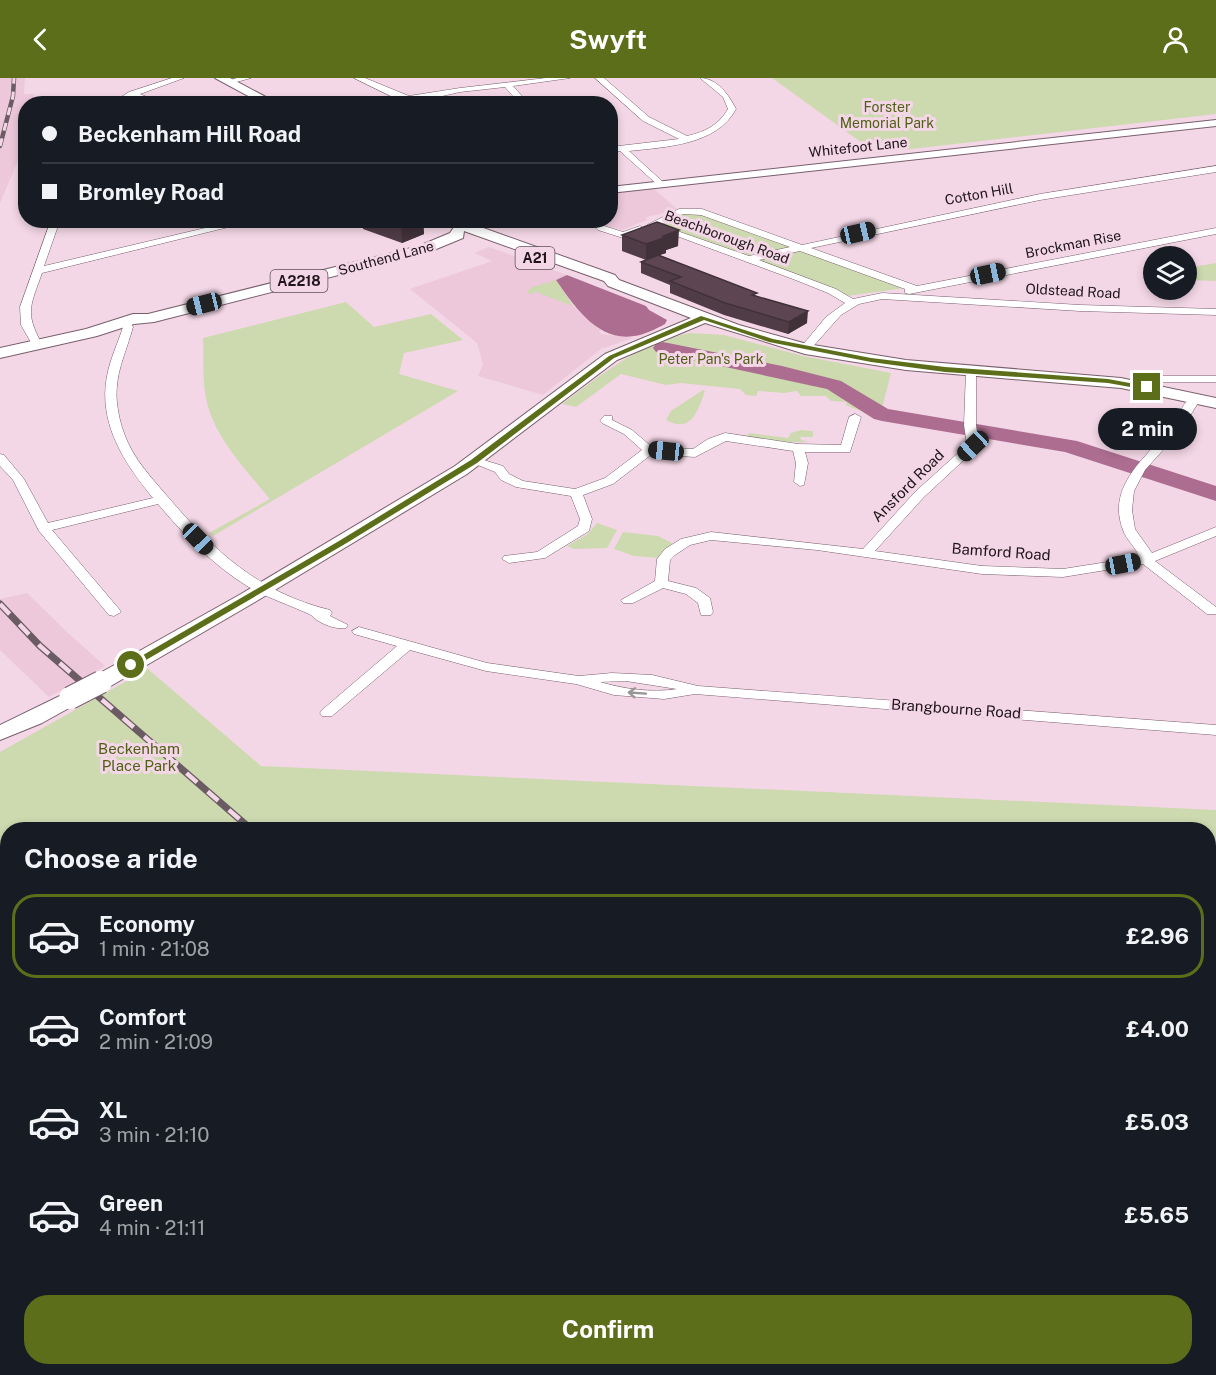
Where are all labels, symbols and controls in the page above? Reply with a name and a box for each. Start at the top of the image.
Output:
icon: back [24,23,57,56]
text: Swyft [569,23,647,55]
icon: person [1159,23,1192,56]
park label: Forster Memorial Park [840,99,934,131]
text: Beckenham Hill Road [78,121,301,147]
street label: Whitefoot Lane [808,134,908,160]
text: Bromley Road [78,179,224,205]
street label: Cotton Hill [944,180,1014,208]
street label: Beachborough Road [662,207,792,267]
car [838,220,878,246]
street label: Brockman Rise [1024,227,1122,261]
street label: Southend Lane [336,238,436,278]
map controls [1143,246,1197,300]
button: layers [1143,246,1197,300]
road number: A21 [516,247,554,269]
car [969,261,1007,287]
road number: A2218 [270,270,328,292]
street label: Oldstead Road [1025,281,1121,301]
car [184,291,224,317]
park label: Peter Pan's Park [658,351,764,367]
route end [1133,373,1160,400]
callout: 2 min [1098,408,1196,450]
text: 2 min [1121,417,1174,441]
car [954,427,992,465]
car [647,440,685,462]
street label: Ansford Road [868,446,947,525]
car [179,520,217,558]
street label: Bamford Road [951,540,1051,563]
car [1104,552,1142,576]
route start [117,651,144,678]
one-way arrow [628,687,648,698]
street label: Brangbourne Road [890,695,1022,722]
park label: Beckenham Place Park [98,740,180,774]
text: Choose a ride [24,842,198,874]
icon: car [27,909,81,963]
text: Economy [99,911,195,937]
text: £2.96 [1126,923,1189,949]
text: 1 min · 21:08 [99,937,210,961]
icon: car [27,1002,81,1056]
text: Comfort [99,1004,186,1030]
text: £4.00 [1126,1016,1189,1042]
text: 2 min · 21:09 [99,1030,213,1054]
icon: car [27,1095,81,1149]
text: XL [99,1097,127,1123]
text: £5.03 [1125,1109,1189,1135]
text: 3 min · 21:10 [99,1123,210,1147]
icon: car [27,1188,81,1242]
text: Green [99,1190,163,1216]
text: £5.65 [1125,1202,1189,1228]
text: 4 min · 21:11 [99,1216,205,1240]
button: Confirm [24,1295,1192,1364]

